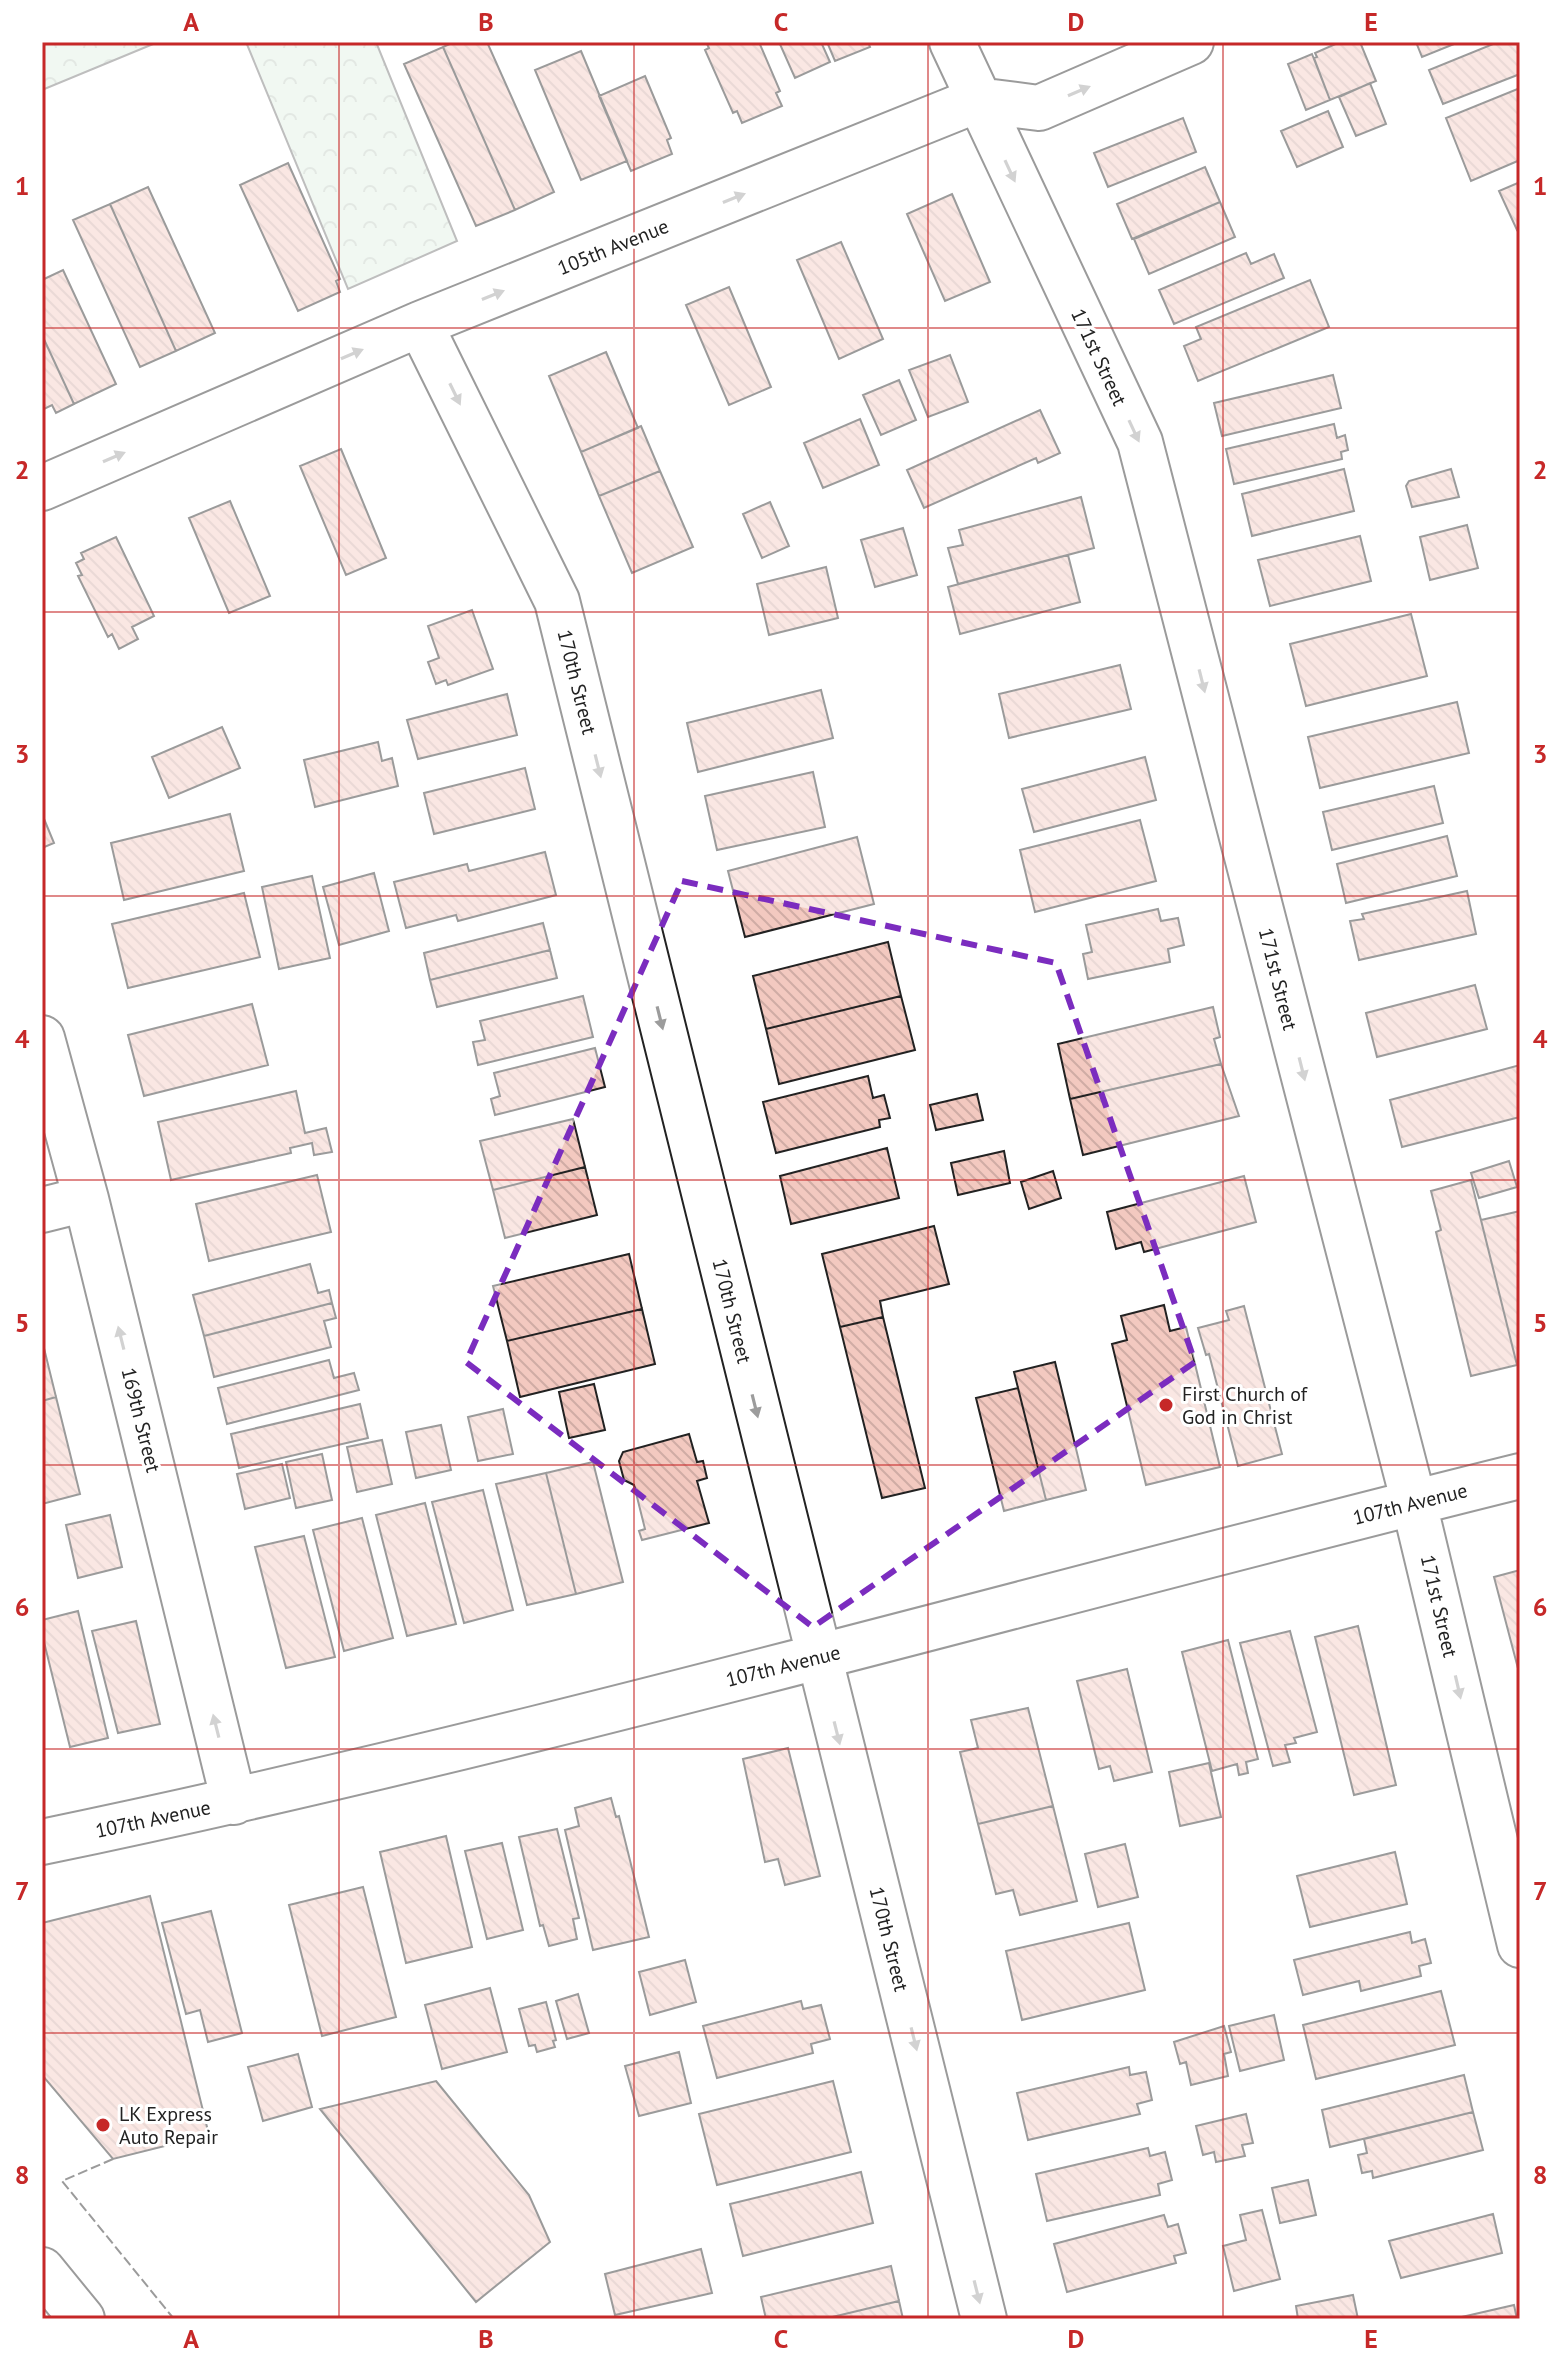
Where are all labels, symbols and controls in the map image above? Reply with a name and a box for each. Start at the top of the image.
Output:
text: A [183,5,199,38]
text: B [478,5,494,38]
text: C [774,5,788,38]
text: D [1068,5,1084,38]
text: E [1364,5,1378,38]
one-way arrow [1067,84,1091,97]
one-way arrow [1003,159,1017,182]
text: 1 [15,169,29,202]
text: 1 [1533,169,1547,202]
one-way arrow [722,191,746,204]
street label: 105th Avenue [554,213,672,281]
one-way arrow [481,288,505,301]
street label: 171st Street [1065,304,1133,410]
one-way arrow [341,347,364,360]
one-way arrow [448,383,462,406]
one-way arrow [1127,419,1141,442]
one-way arrow [102,450,125,463]
text: 2 [15,453,29,486]
text: 2 [1533,453,1547,486]
street label: 170th Street [551,627,603,737]
one-way arrow [1196,669,1208,694]
text: 3 [15,737,29,770]
text: 3 [1533,737,1547,770]
one-way arrow [592,753,604,778]
street label: 171st Street [1253,925,1303,1033]
one-way arrow [654,1006,666,1031]
text: 4 [15,1022,30,1055]
text: 4 [1533,1022,1548,1055]
one-way arrow [1296,1056,1308,1081]
street label: 170th Street [706,1256,758,1366]
text: 5 [15,1306,29,1339]
text: 5 [1533,1306,1547,1339]
one-way arrow [114,1326,126,1351]
street label: 169th Street [115,1365,167,1475]
place label: First Church of God in Christ [1182,1381,1309,1430]
one-way arrow [750,1394,762,1419]
marker: First Church of God in Christ [1157,1396,1175,1414]
street label: 107th Avenue [1350,1477,1470,1531]
street label: 171st Street [1415,1552,1463,1660]
text: 6 [15,1590,29,1623]
text: 6 [1533,1590,1547,1623]
street label: 107th Avenue [723,1639,843,1693]
one-way arrow [1453,1675,1465,1700]
one-way arrow [210,1714,222,1739]
one-way arrow [832,1720,844,1745]
street label: 107th Avenue [93,1794,213,1844]
text: 7 [15,1874,29,1907]
text: 7 [1533,1874,1547,1907]
street label: 170th Street [863,1884,915,1994]
one-way arrow [908,2027,921,2052]
place label: LK Express Auto Repair [119,2101,218,2150]
marker: LK Express Auto Repair [94,2116,112,2134]
text: 8 [15,2158,29,2191]
text: 8 [1533,2158,1547,2191]
one-way arrow [972,2279,984,2304]
text: A [183,2322,199,2355]
text: B [478,2322,494,2355]
text: C [774,2322,788,2355]
text: D [1068,2322,1084,2355]
text: E [1364,2322,1378,2355]

